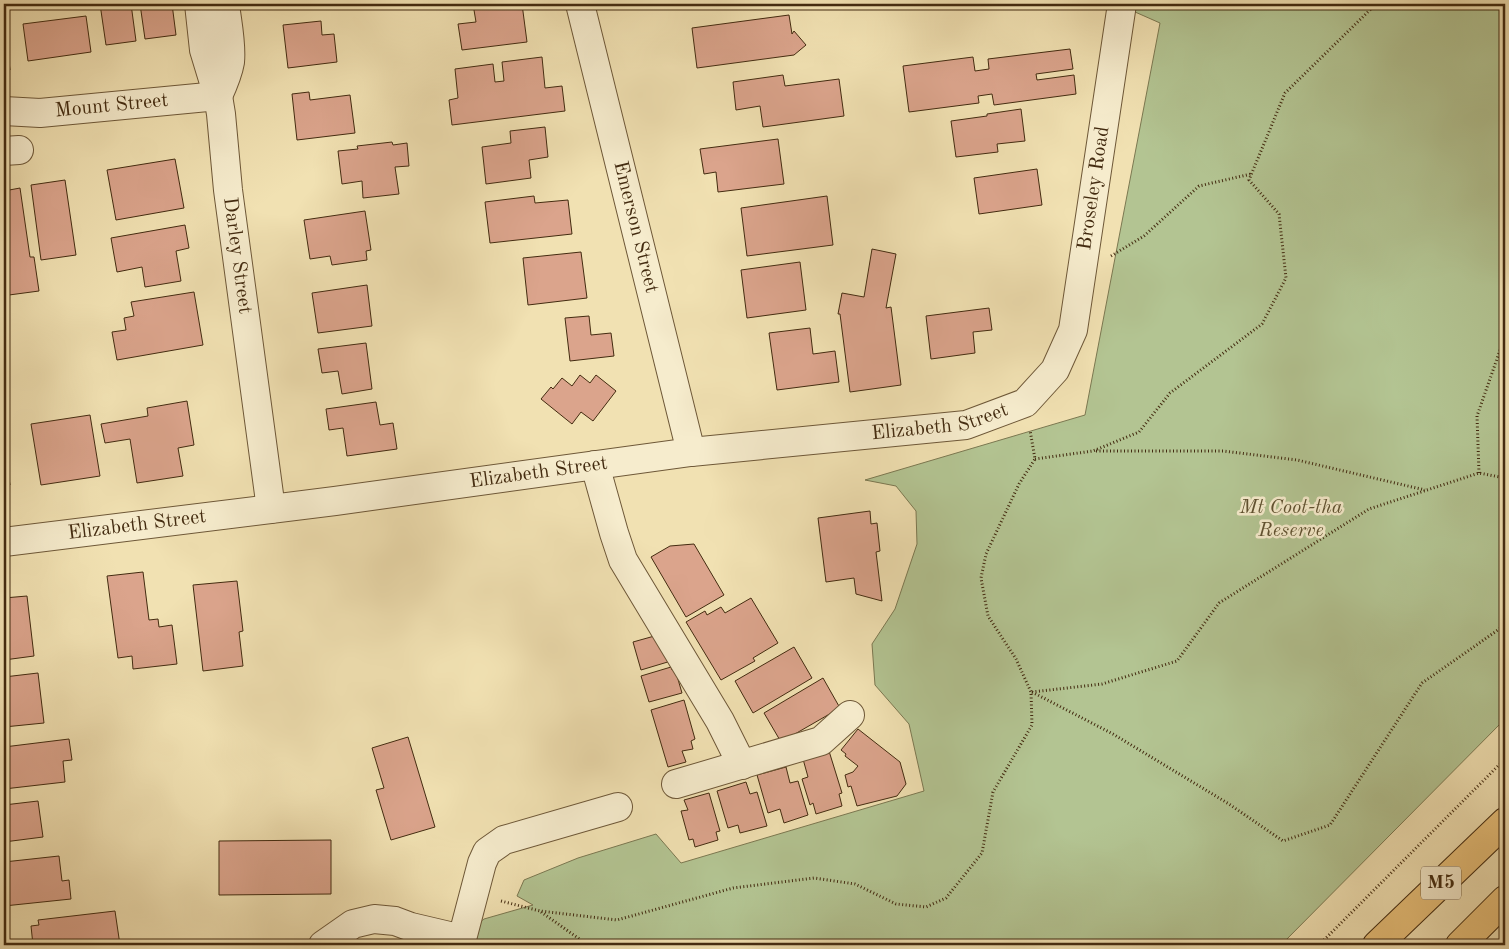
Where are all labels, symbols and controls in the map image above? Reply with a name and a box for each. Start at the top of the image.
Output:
street label: Mount Street [54,91,169,122]
street label: Broseley Road [1075,125,1114,252]
street label: Emerson Street [609,159,661,295]
street label: Darley Street [219,196,255,315]
street label: Elizabeth Street [871,400,1011,444]
street label: Elizabeth Street [468,454,609,492]
park label: Mt Coot-tha Reserve [1239,498,1343,541]
street label: Elizabeth Street [67,507,207,544]
road number: M5 [1421,866,1461,900]

